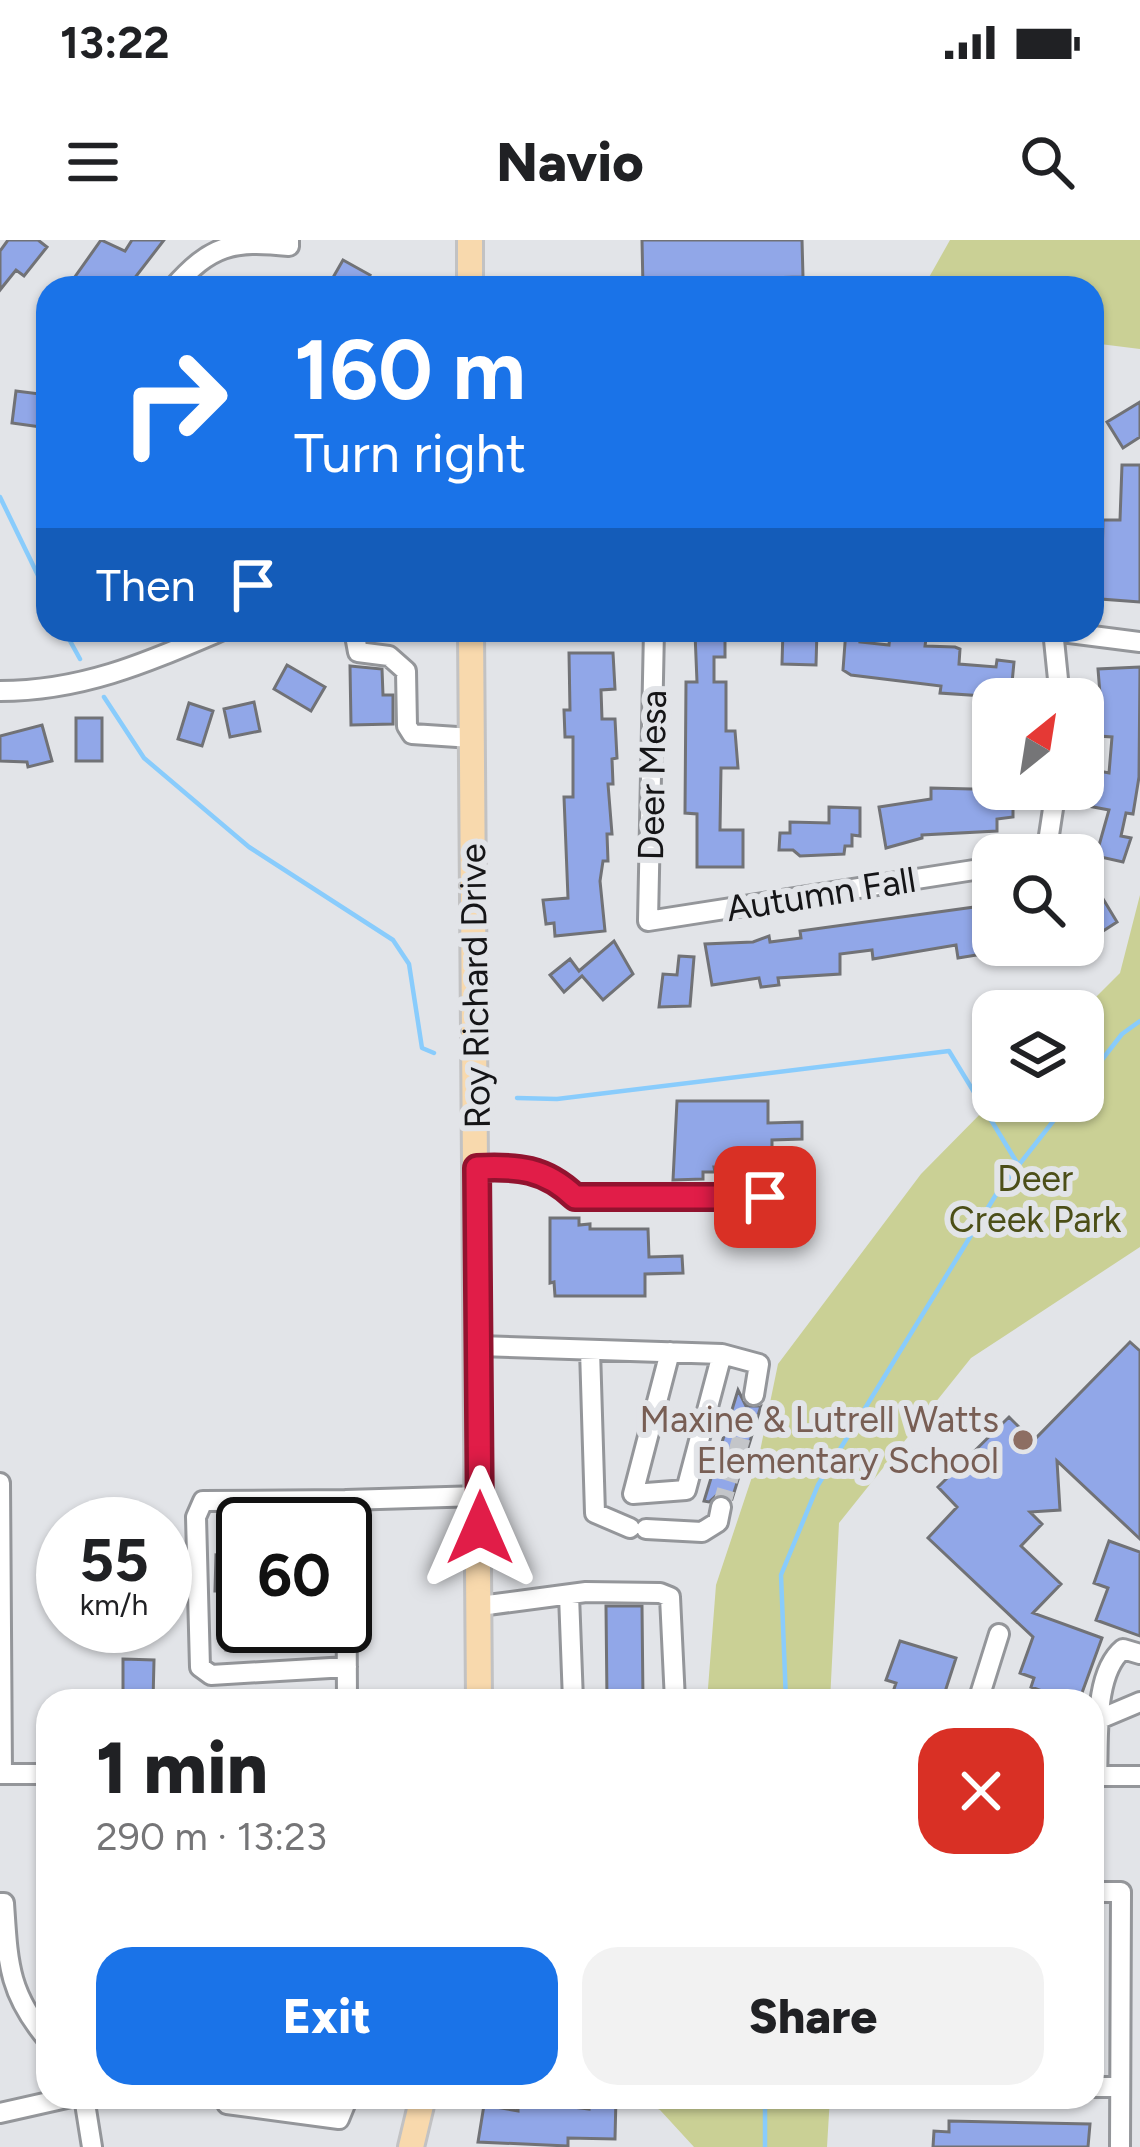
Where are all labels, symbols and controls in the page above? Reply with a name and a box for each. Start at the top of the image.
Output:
text: 13:22 [60,15,170,69]
icon: menu [60,129,126,195]
icon: search [1014,129,1080,195]
text: Navio [496,130,644,195]
text: 160 m [294,319,526,420]
icon: right [96,324,252,480]
text: Turn right [294,421,526,486]
icon: arrive [220,552,286,618]
text: Then [96,558,196,612]
north arrow [972,678,1104,810]
map controls [972,678,1104,1122]
street label: Deer Mesa [629,689,675,861]
button: search [972,834,1104,966]
street label: Roy Richard Drive [451,843,499,1129]
street label: Autumn Fall [723,858,919,930]
button: layers [972,990,1104,1122]
pin [714,1146,816,1248]
park label: Deer Creek Park [949,1157,1122,1241]
icon: arrive [732,1164,798,1230]
place label: Maxine & Lutrell Watts Elementary School [640,1398,999,1482]
marker: Maxine & Lutrell Watts Elementary School [1010,1427,1036,1453]
position arrow [417,1465,543,1591]
speed limit sign: 60 [216,1497,372,1653]
text: 55 [79,1524,149,1596]
text: km/h [80,1586,148,1623]
text: 1 min [96,1725,268,1811]
button: close [918,1728,1044,1854]
text: 290 m · 13:23 [96,1813,327,1860]
button: Exit [96,1947,558,2085]
button: Share [582,1947,1044,2085]

